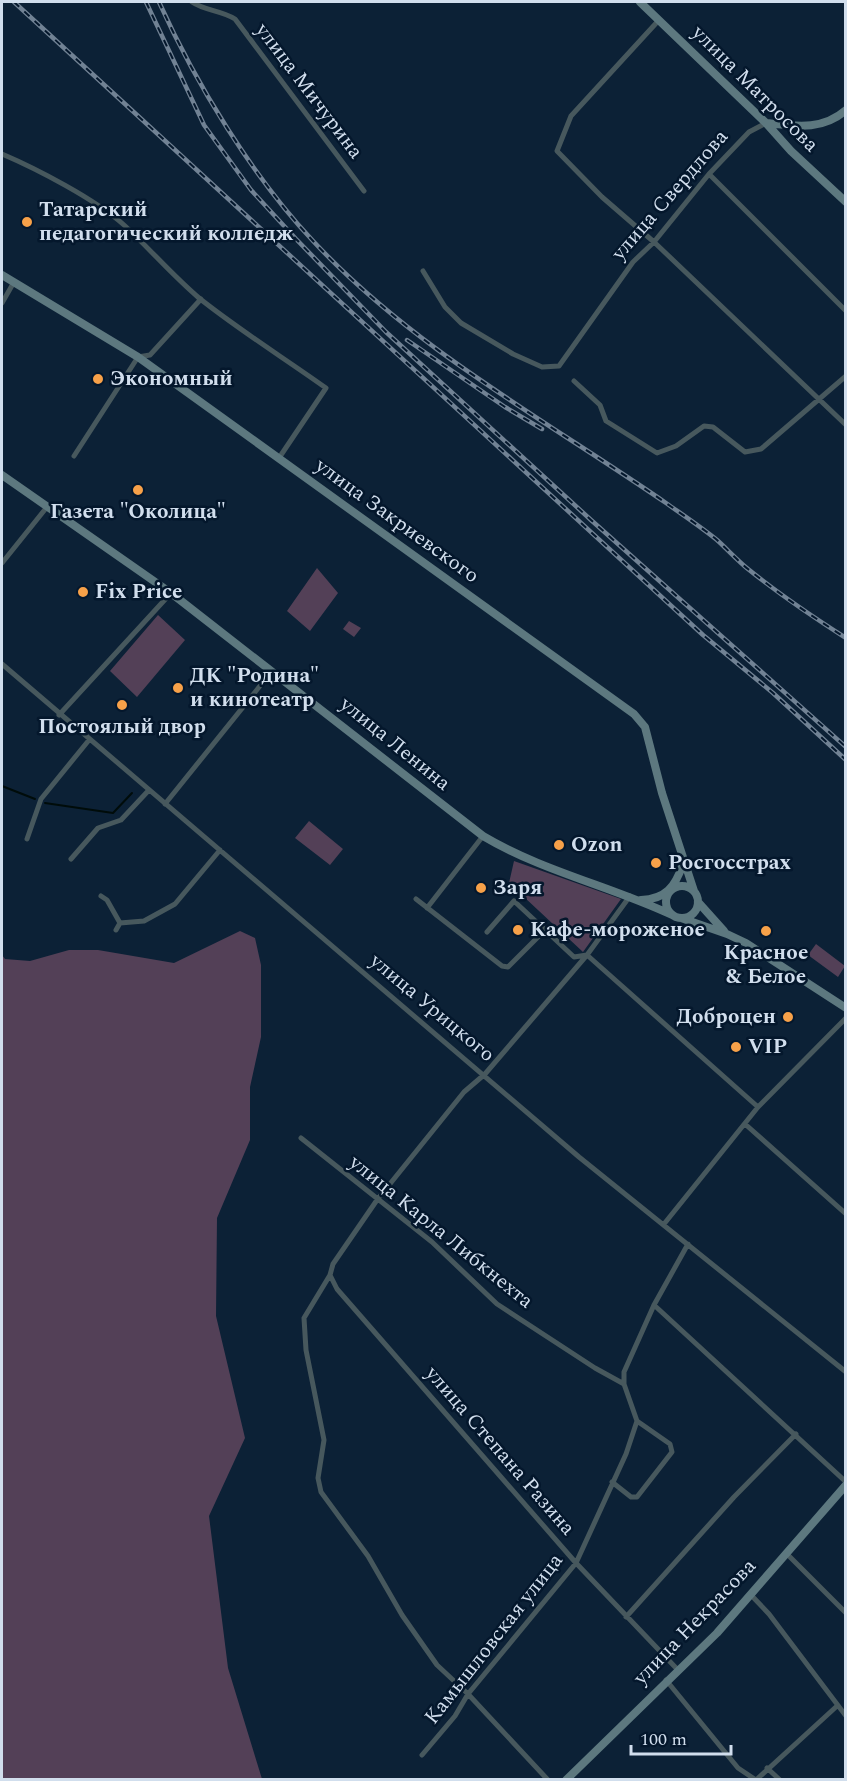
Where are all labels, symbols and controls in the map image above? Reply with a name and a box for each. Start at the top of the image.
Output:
street label: улица Мичурина [246,15,371,166]
street label: улица Матросова [683,17,827,161]
street label: улица Свердлова [603,122,737,269]
place label: Татарский педагогический колледж [39,194,294,250]
marker: Татарский педагогический колледж [20,215,34,229]
place label: Экономный [110,363,233,395]
marker: Экономный [91,372,105,386]
street label: улица Закриевского [307,450,486,592]
marker: Газета "Околица" [131,483,145,497]
place label: Газета "Околица" [50,496,226,528]
place label: Fix Price [95,576,182,608]
marker: Fix Price [76,585,90,599]
place label: ДК "Родина" и кинотеатр [190,660,319,716]
marker: ДК "Родина" и кинотеатр [171,681,185,695]
street label: улица Ленина [332,688,458,799]
marker: Постоялый двор [115,698,129,712]
place label: Постоялый двор [38,711,206,743]
place label: Ozon [571,829,623,861]
marker: Ozon [552,838,566,852]
place label: Росгосстрах [668,847,792,879]
marker: Росгосстрах [649,856,663,870]
place label: Заря [493,872,542,904]
marker: Заря [474,881,488,895]
place label: Кафе-мороженое [530,914,705,946]
marker: Кафе-мороженое [511,923,525,937]
marker: Красное & Белое [759,924,773,938]
place label: Красное & Белое [724,937,808,993]
street label: улица Урицкого [362,945,502,1070]
place label: Доброцен [677,1001,776,1033]
marker: Доброцен [781,1010,795,1024]
place label: VIP [748,1031,787,1063]
marker: VIP [729,1040,743,1054]
street label: улица Карла Либкнехта [341,1147,541,1317]
street label: улица Степана Разина [417,1358,583,1543]
street label: Камышловская улица [417,1546,572,1732]
street label: улица Некрасова [625,1551,765,1693]
scale bar [631,1718,732,1756]
text: 100 m [640,1726,687,1753]

